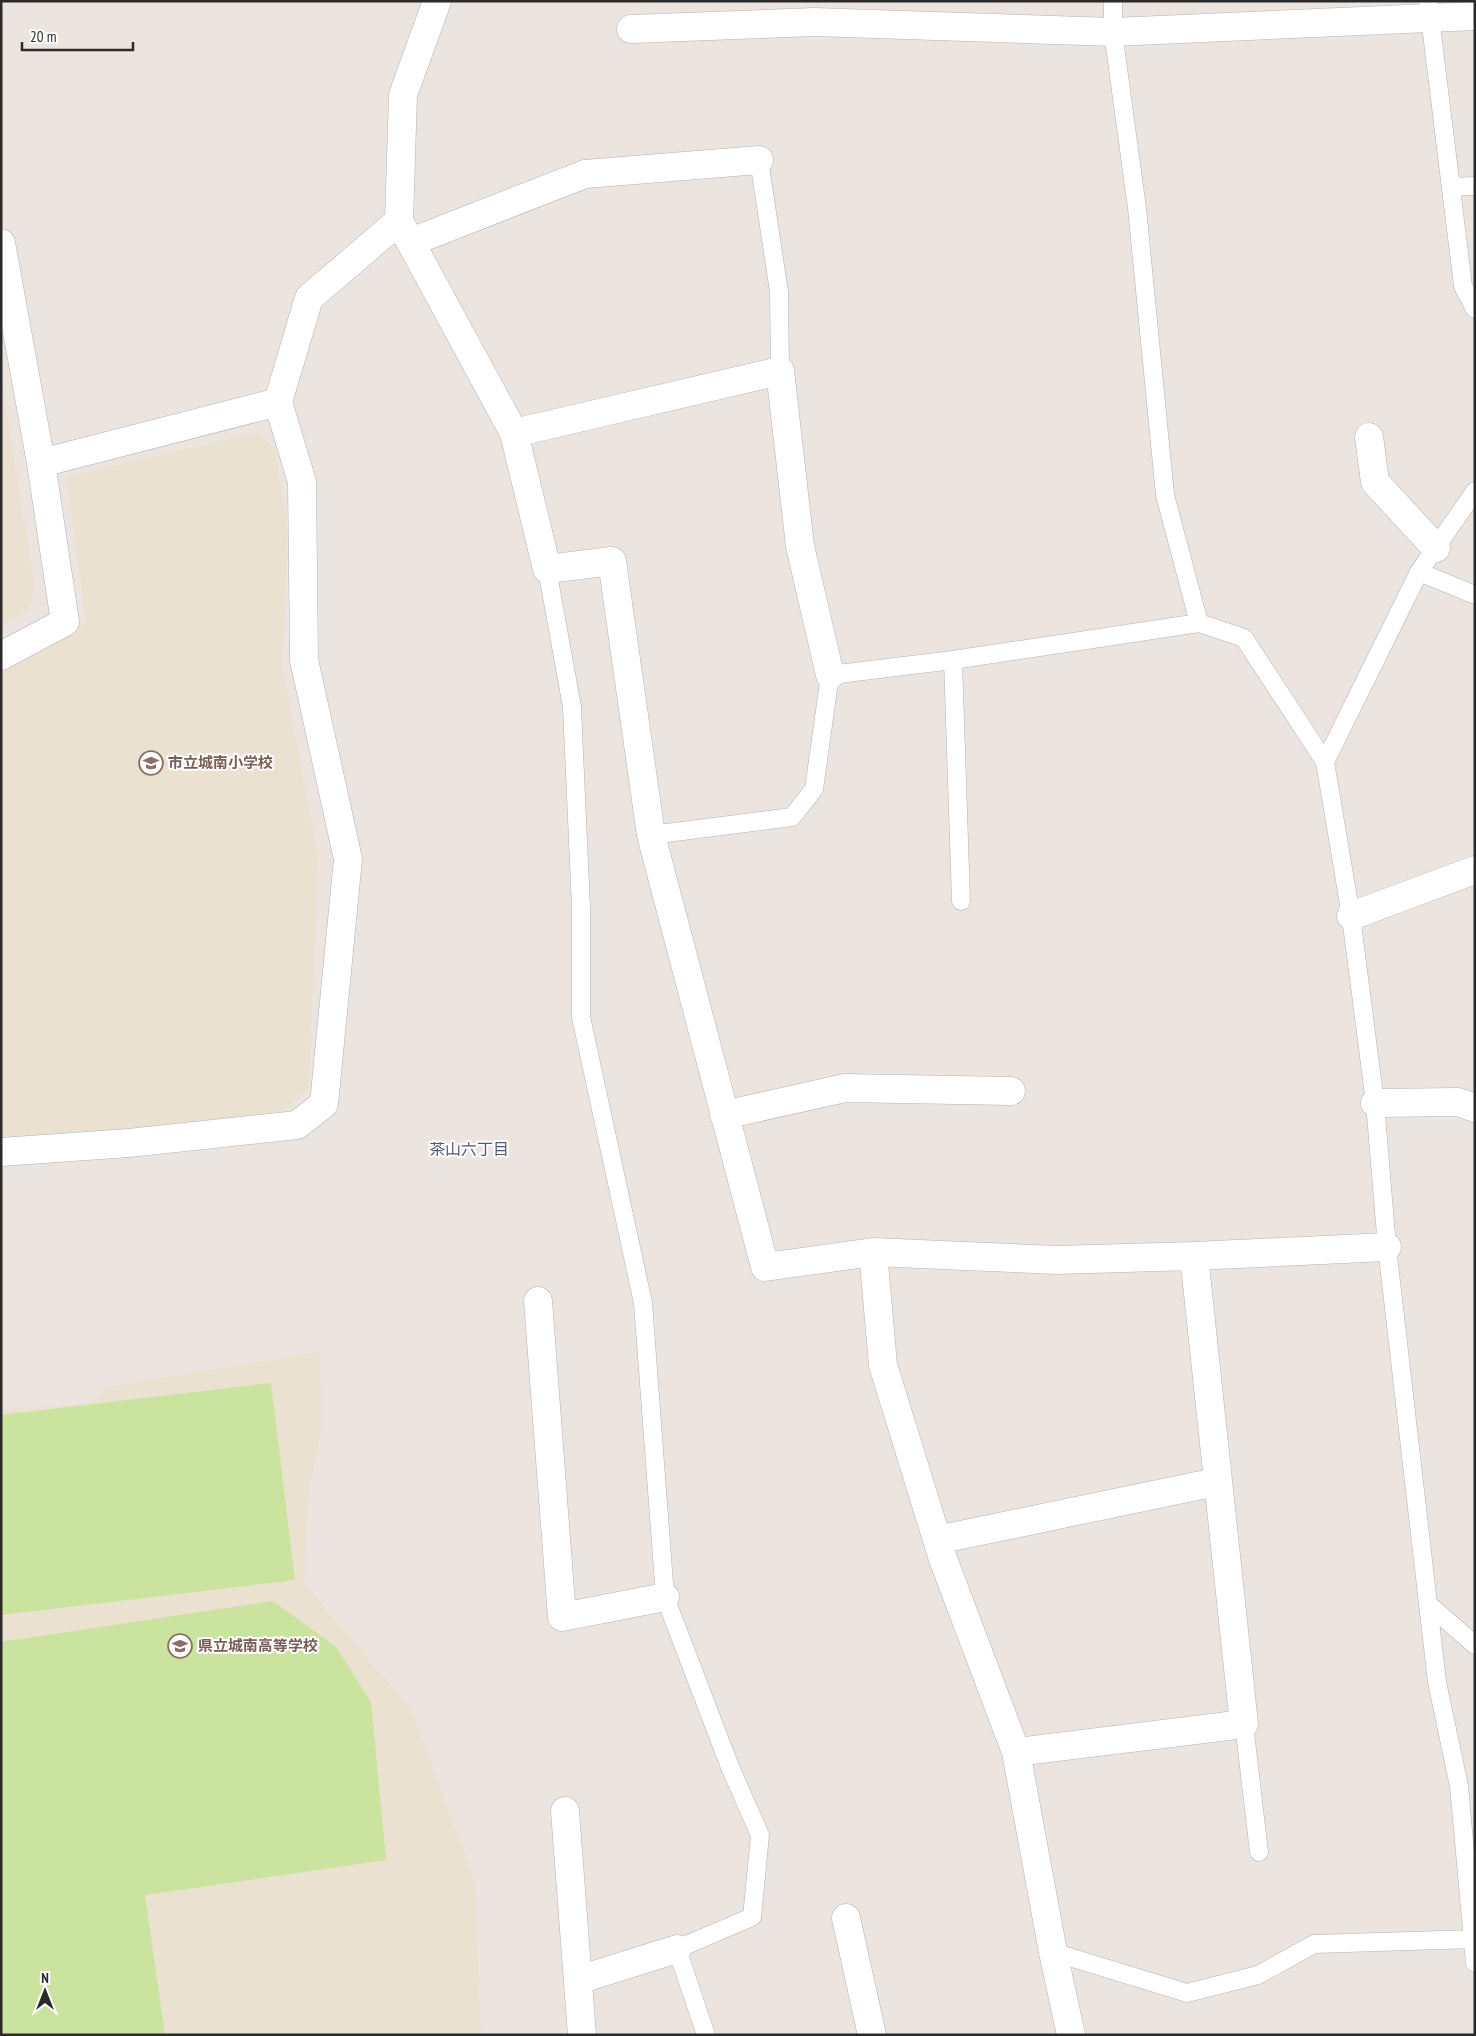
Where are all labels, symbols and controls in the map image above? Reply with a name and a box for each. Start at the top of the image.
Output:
scale bar [22,20,134,52]
text: 20 m [30,27,56,46]
school or university icon: 市立城南小学校 [138,750,164,776]
place label: 市立城南小学校 [168,753,273,772]
district label: 茶山六丁目 [429,1139,509,1159]
school or university icon: 県立城南高等学校 [167,1633,193,1659]
place label: 県立城南高等学校 [198,1636,318,1655]
north arrow [20,1966,70,2016]
text: N [41,1969,49,1987]

